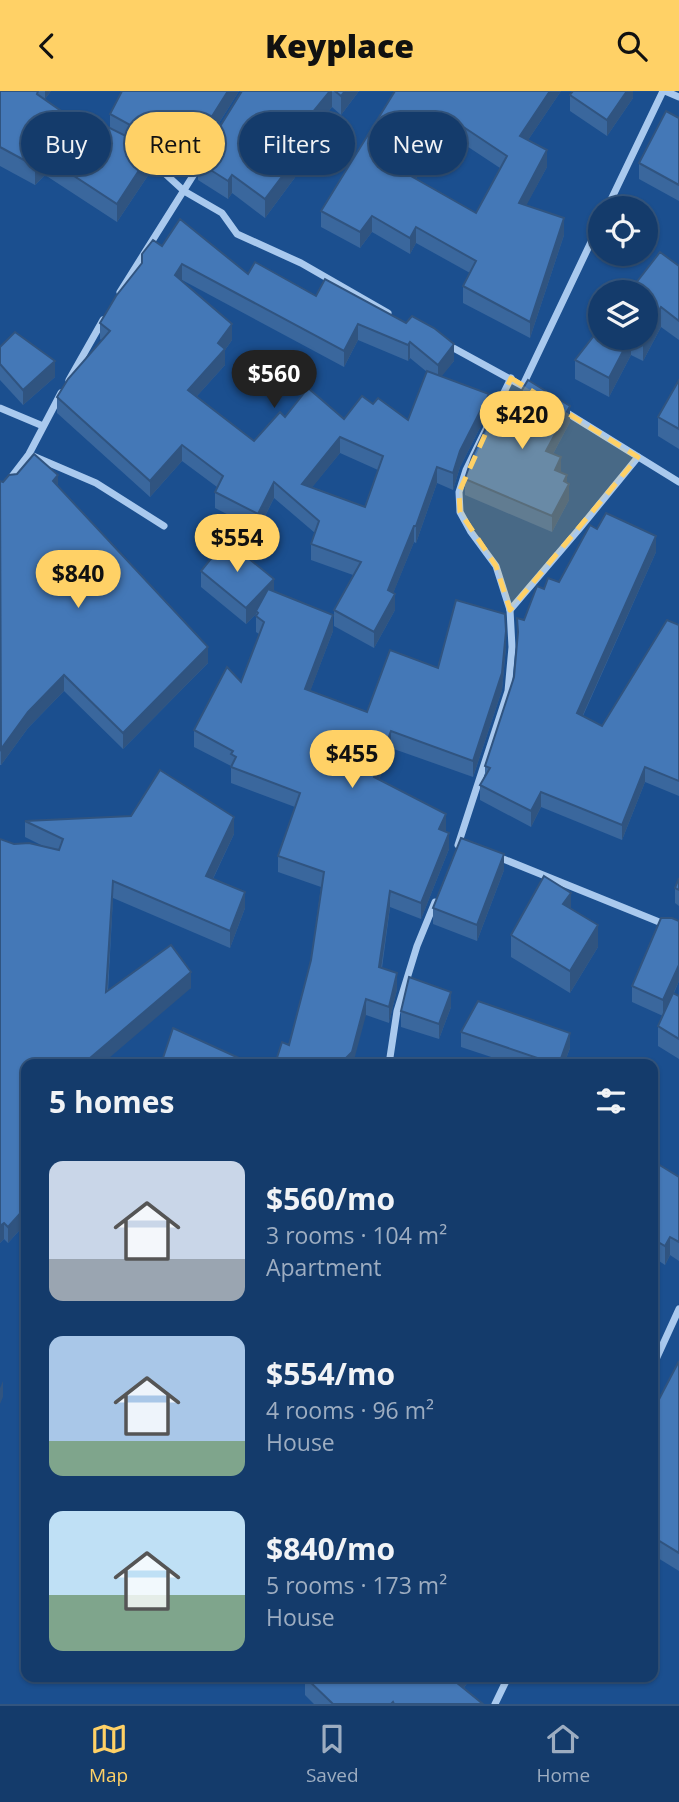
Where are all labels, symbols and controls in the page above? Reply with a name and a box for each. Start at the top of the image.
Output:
text: Keyplace [265,24,414,67]
icon: back [28,27,66,65]
icon: search [613,27,651,65]
chip: Buy [21,112,111,175]
chip: Rent [125,112,225,175]
chip: Filters [239,112,355,175]
chip: New [369,112,467,175]
map controls [588,196,658,350]
button: locate [588,196,658,266]
button: layers [588,280,658,350]
pin: $560 [233,351,315,410]
text: $560 [248,357,300,389]
pin: $420 [481,391,563,451]
text: $420 [496,398,548,430]
pin: $554 [196,515,278,574]
text: $554 [211,521,263,553]
pin: $840 [37,551,119,610]
text: $840 [52,557,104,589]
pin: $455 [311,731,393,790]
text: $455 [326,737,378,769]
text: 5 homes [49,1081,174,1122]
icon: filters [592,1082,630,1120]
text: $560/mo [266,1178,395,1219]
icon: home [105,1189,189,1273]
text: 3 rooms · 104 m² [266,1219,447,1251]
text: Apartment [266,1251,382,1283]
text: $554/mo [266,1353,395,1394]
icon: home [105,1364,189,1448]
text: 4 rooms · 96 m² [266,1394,434,1426]
text: House [266,1426,335,1458]
text: $840/mo [266,1528,395,1569]
icon: home [105,1539,189,1623]
text: 5 rooms · 173 m² [266,1569,447,1601]
text: House [266,1601,335,1633]
tab: Map [89,1720,128,1788]
tab: Saved [306,1720,359,1788]
tab: Home [536,1720,590,1788]

